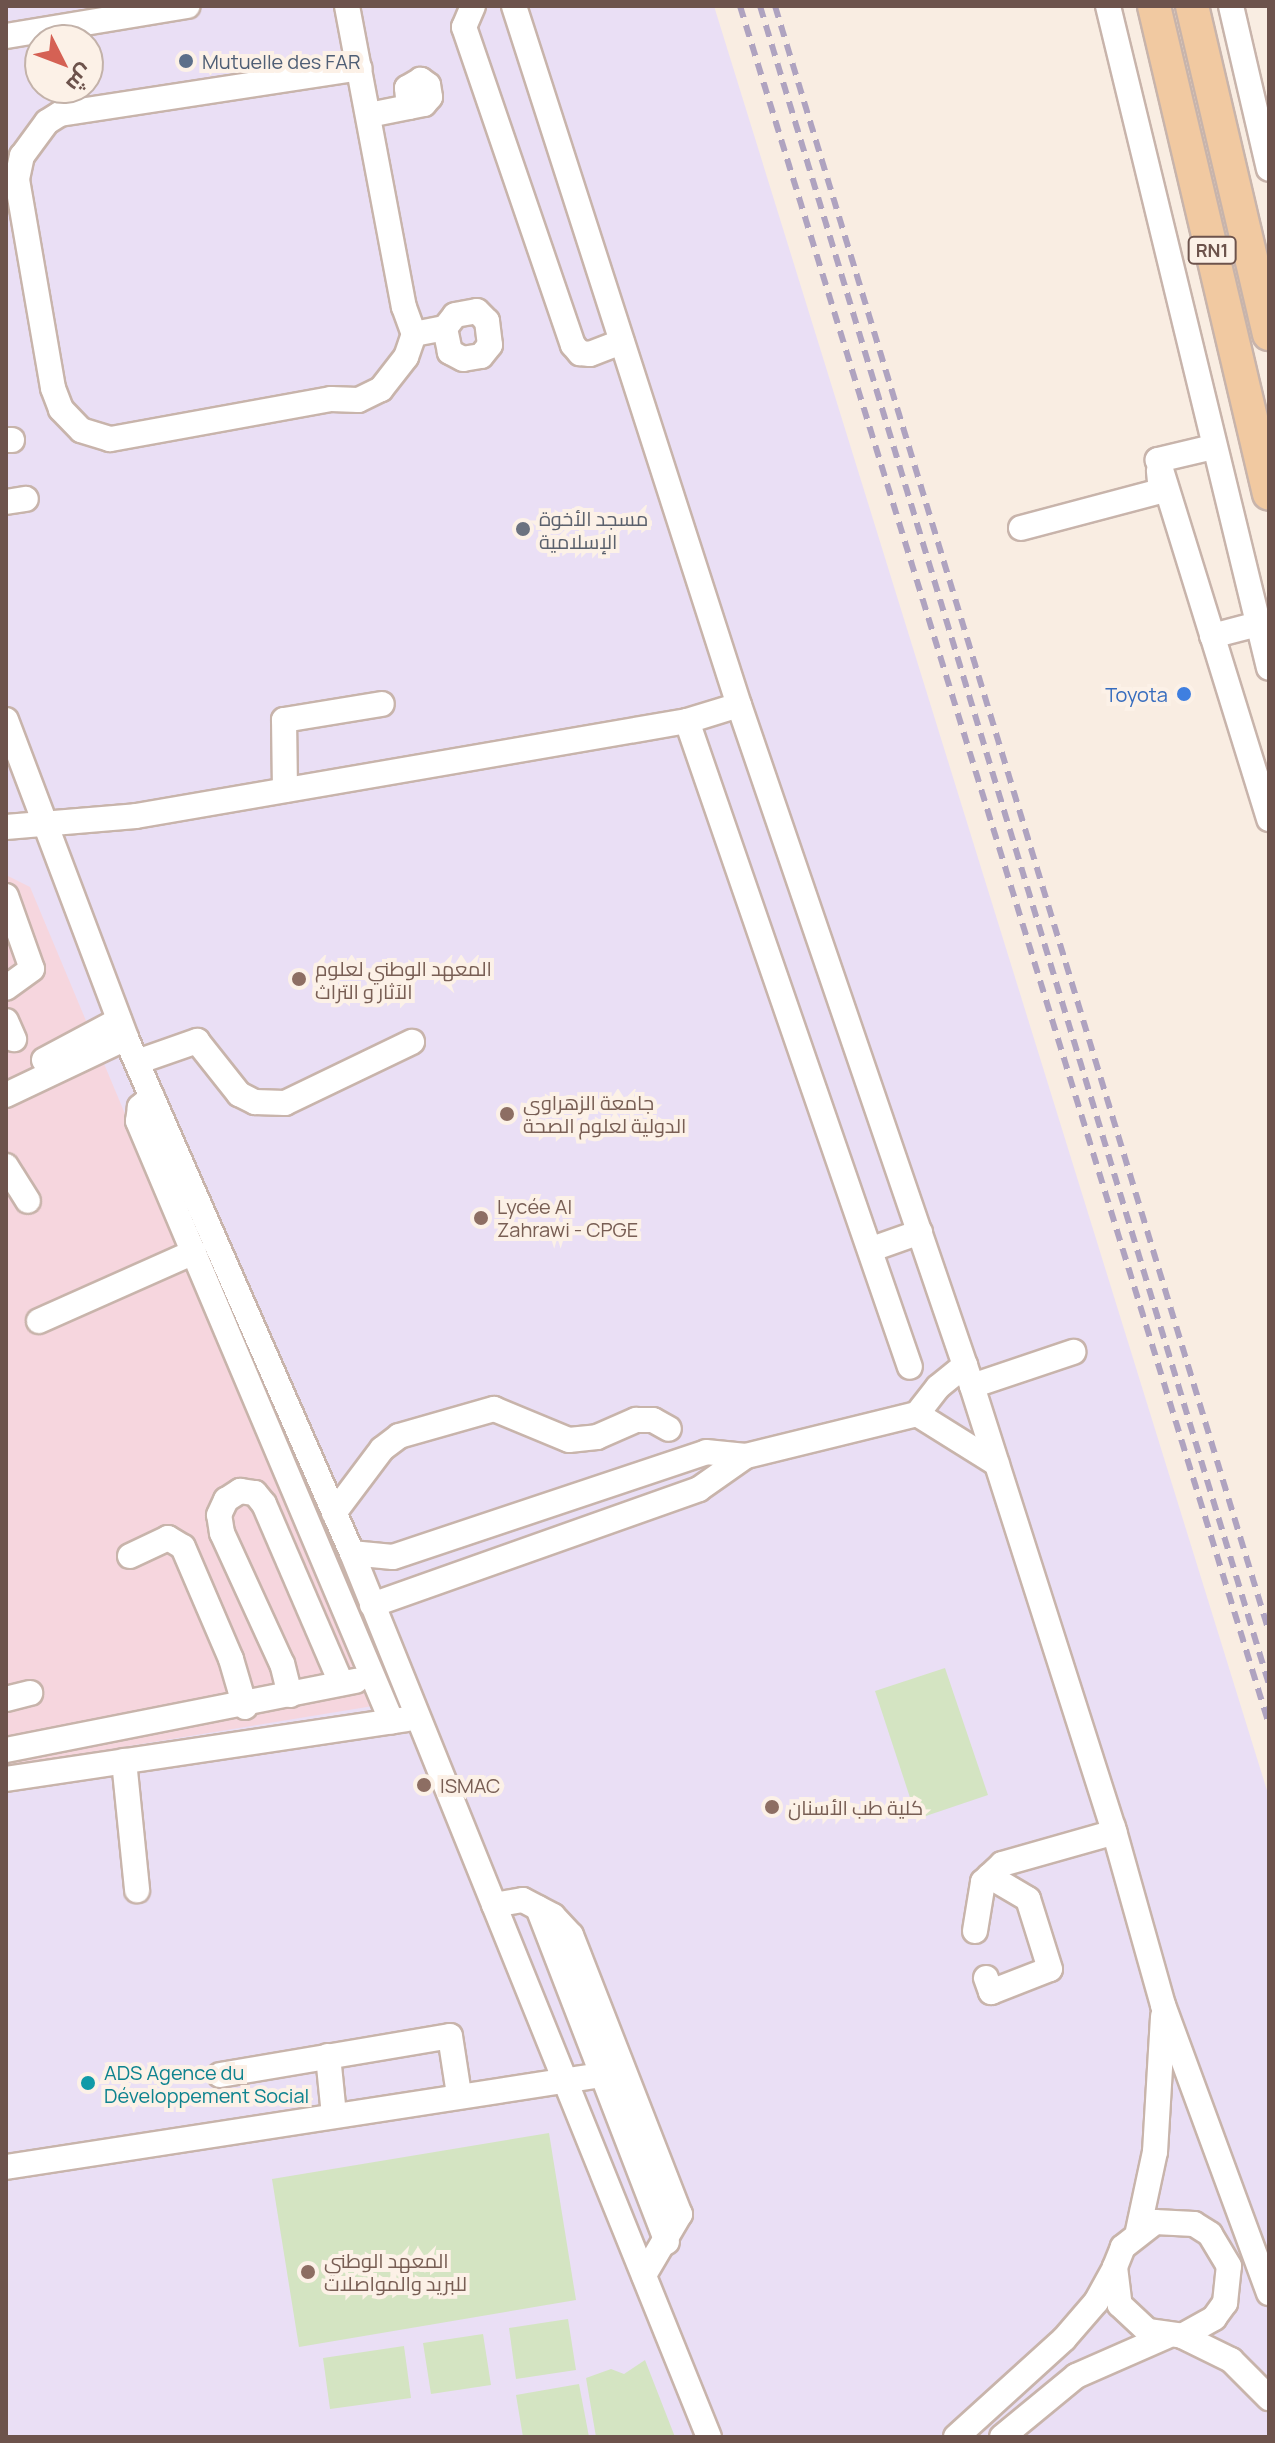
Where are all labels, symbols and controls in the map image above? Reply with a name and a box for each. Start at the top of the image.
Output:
north arrow [24,24,104,104]
place label: Mutuelle des FAR [202,49,360,73]
marker: Mutuelle des FAR [177,52,195,70]
text: ش [60,58,101,99]
road number: RN1 [1186,236,1238,264]
place label: مسجد الأخوة الإسلامية [539,506,648,553]
marker: مسجد الأخوة الإسلامية [514,520,532,538]
place label: Toyota [1105,682,1168,706]
marker: Toyota [1175,685,1193,703]
place label: المعهد الوطني لعلوم الآثار و التراث [315,956,492,1003]
marker: المعهد الوطني لعلوم الآثار و التراث [290,970,308,988]
place label: جامعة الزهراوي الدولية لعلوم الصحة [523,1090,686,1137]
marker: جامعة الزهراوي الدولية لعلوم الصحة [498,1105,516,1123]
place label: Lycée Al Zahrawi - CPGE [497,1194,638,1241]
marker: Lycée Al Zahrawi - CPGE [472,1209,490,1227]
place label: ISMAC [440,1773,500,1797]
marker: ISMAC [415,1776,433,1794]
place label: كلية طب الأسنان [788,1795,923,1819]
marker: كلية طب الأسنان [763,1798,781,1816]
place label: ADS Agence du Développement Social [104,2060,309,2107]
marker: ADS Agence du Développement Social [79,2074,97,2092]
place label: المعهد الوطني للبريد والمواصلات [324,2248,467,2295]
marker: المعهد الوطني للبريد والمواصلات [299,2263,317,2281]

